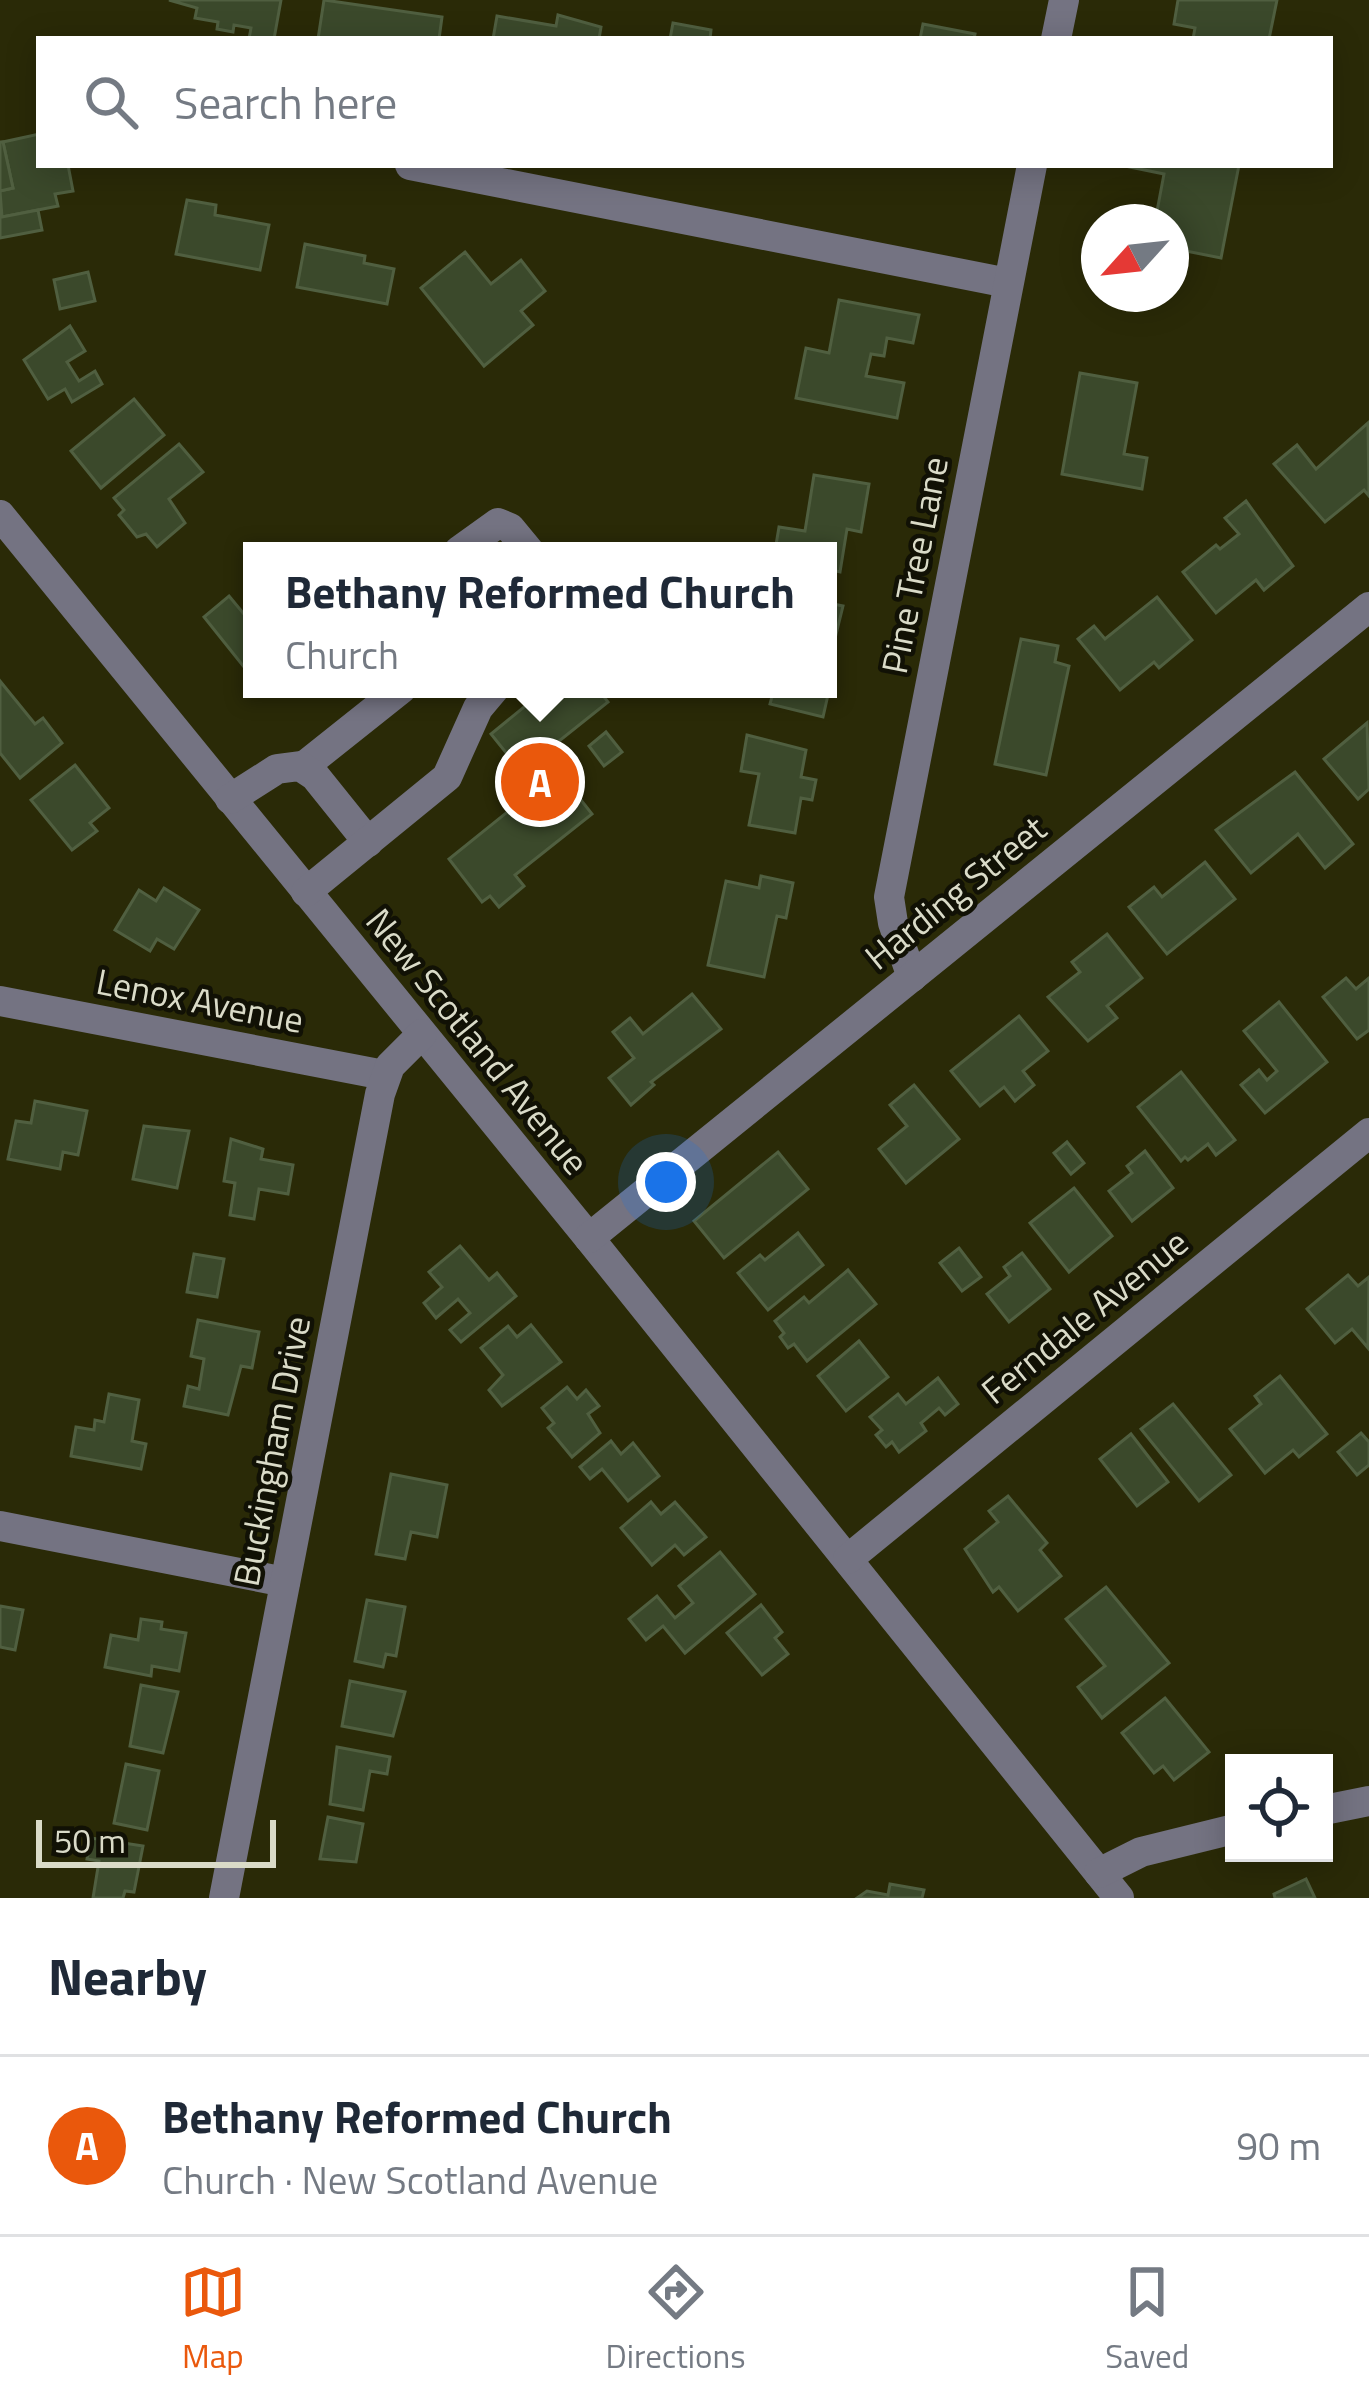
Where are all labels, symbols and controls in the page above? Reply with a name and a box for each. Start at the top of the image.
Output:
search box [36,36,1333,168]
text: Search here [174,68,397,136]
icon: search [78,69,144,135]
north arrow [1081,204,1189,312]
street label: Pine Tree Lane [866,452,962,678]
popup [243,542,837,698]
text: Bethany Reformed Church [285,557,795,625]
text: Church [285,625,399,684]
pin: A [501,737,579,827]
street label: Harding Street [852,801,1058,983]
street label: New Scotland Avenue [353,896,603,1186]
street label: Lenox Avenue [92,953,308,1047]
your location [636,1152,696,1212]
street label: Ferndale Avenue [969,1215,1199,1417]
street label: Buckingham Drive [218,1311,324,1591]
map controls [1225,1754,1333,1862]
button: locate [1225,1754,1333,1862]
scale bar [36,1814,276,1867]
text: 50 m [54,1816,126,1866]
text: Nearby [48,1937,207,2015]
text: Bethany Reformed Church [162,2082,672,2150]
text: A [75,2116,99,2175]
text: 90 m [1236,2116,1321,2175]
text: Church · New Scotland Avenue [162,2150,658,2209]
tab: Map [180,2259,246,2381]
tab: Directions [606,2259,745,2381]
tab: Saved [1105,2259,1189,2381]

